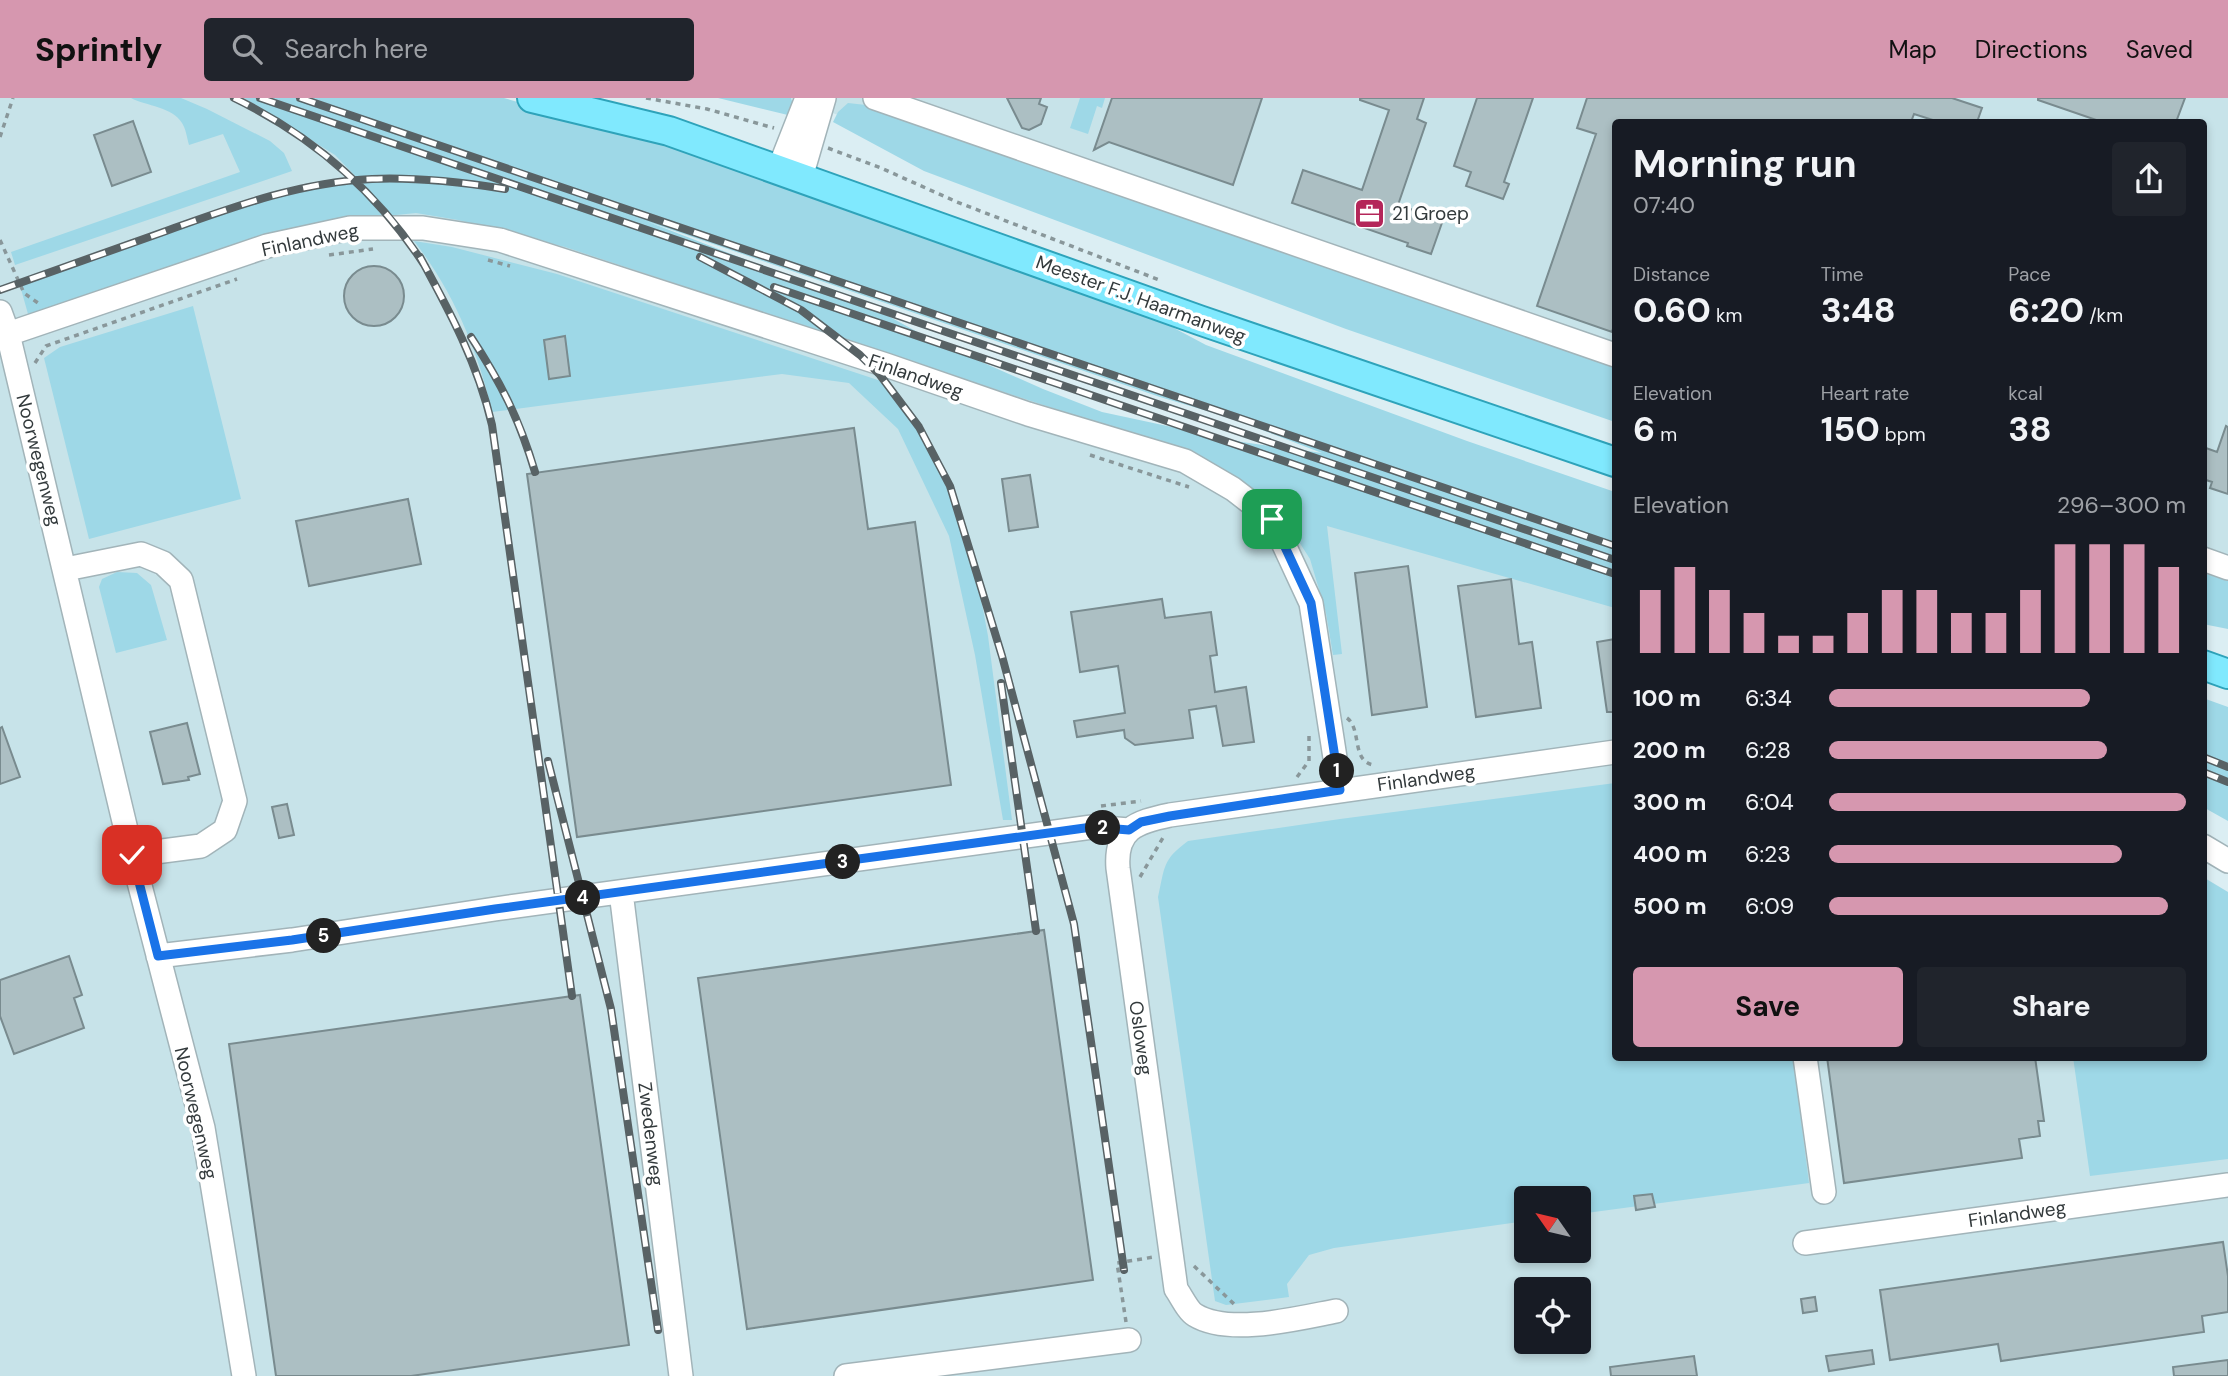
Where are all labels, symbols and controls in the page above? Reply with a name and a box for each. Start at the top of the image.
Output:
search box [204,18,694,81]
text: Sprintly [35,28,162,71]
icon: search [228,30,266,68]
text: Search here [284,32,428,66]
text: Map [1889,34,1937,65]
text: Directions [1975,34,2088,65]
text: Saved [2126,34,2193,65]
text: Morning run [1633,139,1857,189]
button: share [2112,142,2186,216]
text: 07:40 [1633,190,1695,220]
office icon: 21 Groep [1352,196,1386,230]
place label: 21 Groep [1392,201,1469,226]
street label: Finlandweg [259,217,361,262]
street label: Meester F.J. Haarmanweg [1033,249,1250,349]
text: Distance [1633,262,1710,287]
text: Time [1821,262,1864,287]
text: Pace [2008,262,2051,287]
text: 0.60 [1633,287,1711,333]
text: 3:48 [1821,287,1896,333]
text: 6:20 [2008,287,2084,333]
text: km [1711,303,1742,328]
text: /km [2084,303,2123,328]
street label: Finlandweg [865,348,967,404]
text: Elevation [1633,381,1712,406]
text: Heart rate [1821,381,1909,406]
text: kcal [2008,381,2043,406]
street label: Noorwegenweg [11,391,68,529]
text: 6 [1633,406,1655,452]
text: 150 [1821,406,1880,452]
text: 38 [2008,406,2052,452]
text: m [1655,422,1677,447]
text: bpm [1880,422,1926,447]
pin [1242,489,1302,549]
text: Elevation [1633,490,1729,520]
text: 296–300 m [2057,490,2186,520]
icon: arrive [1253,500,1291,538]
text: 100 m [1633,683,1701,713]
text: 6:34 [1745,683,1792,713]
text: 200 m [1633,735,1706,765]
text: 6:28 [1745,735,1791,765]
pin: 1 [1320,754,1354,788]
text: 1 [1333,758,1340,783]
street label: Finlandweg [1375,759,1477,797]
text: 300 m [1633,787,1706,817]
text: 6:04 [1745,787,1794,817]
pin: 2 [1086,810,1120,846]
text: 2 [1097,815,1108,840]
pin [102,825,162,885]
icon: check [113,836,151,874]
text: 400 m [1633,839,1707,869]
text: 6:23 [1745,839,1791,869]
pin: 3 [826,844,860,880]
text: 3 [837,849,848,874]
pin: 4 [566,880,600,916]
text: 4 [576,885,589,910]
text: 500 m [1633,891,1707,921]
text: 6:09 [1745,891,1794,921]
pin: 5 [306,918,342,954]
text: 5 [318,923,329,948]
button: Save [1633,967,1903,1047]
button: Share [1917,967,2186,1047]
street label: Osloweg [1123,999,1159,1077]
street label: Noorwegenweg [169,1044,223,1182]
street label: Zwedenweg [632,1081,670,1188]
north arrow [1514,1186,1591,1264]
map controls [1514,1186,1591,1354]
street label: Finlandweg [1966,1195,2068,1233]
button: locate [1514,1277,1591,1354]

